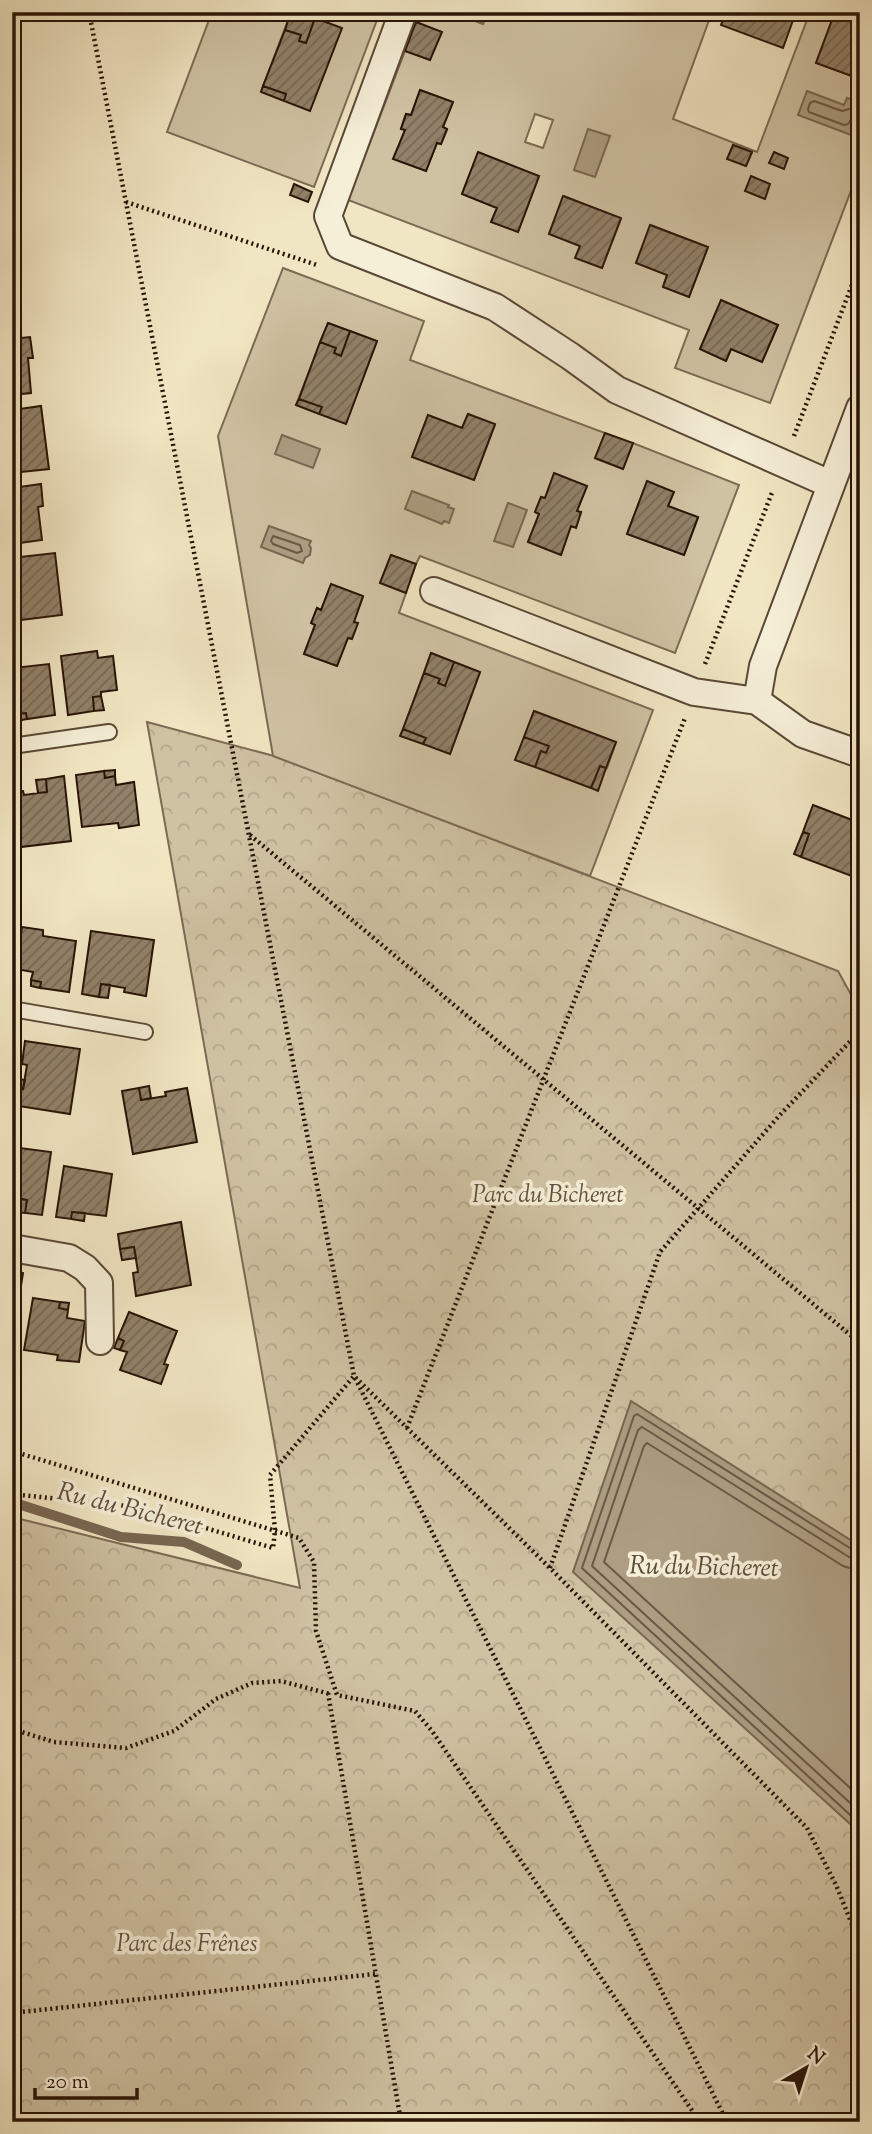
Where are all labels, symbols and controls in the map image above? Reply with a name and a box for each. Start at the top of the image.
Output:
park label: Parc du Bicheret [472,1179,624,1213]
water label: Ru du Bicheret [53,1474,207,1546]
water label: Ru du Bicheret [629,1548,779,1588]
park label: Parc des Frênes [117,1928,257,1962]
north arrow [770,2032,840,2102]
text: N [801,2041,830,2072]
scale bar [35,2057,136,2101]
text: 20 m [46,2068,89,2098]

